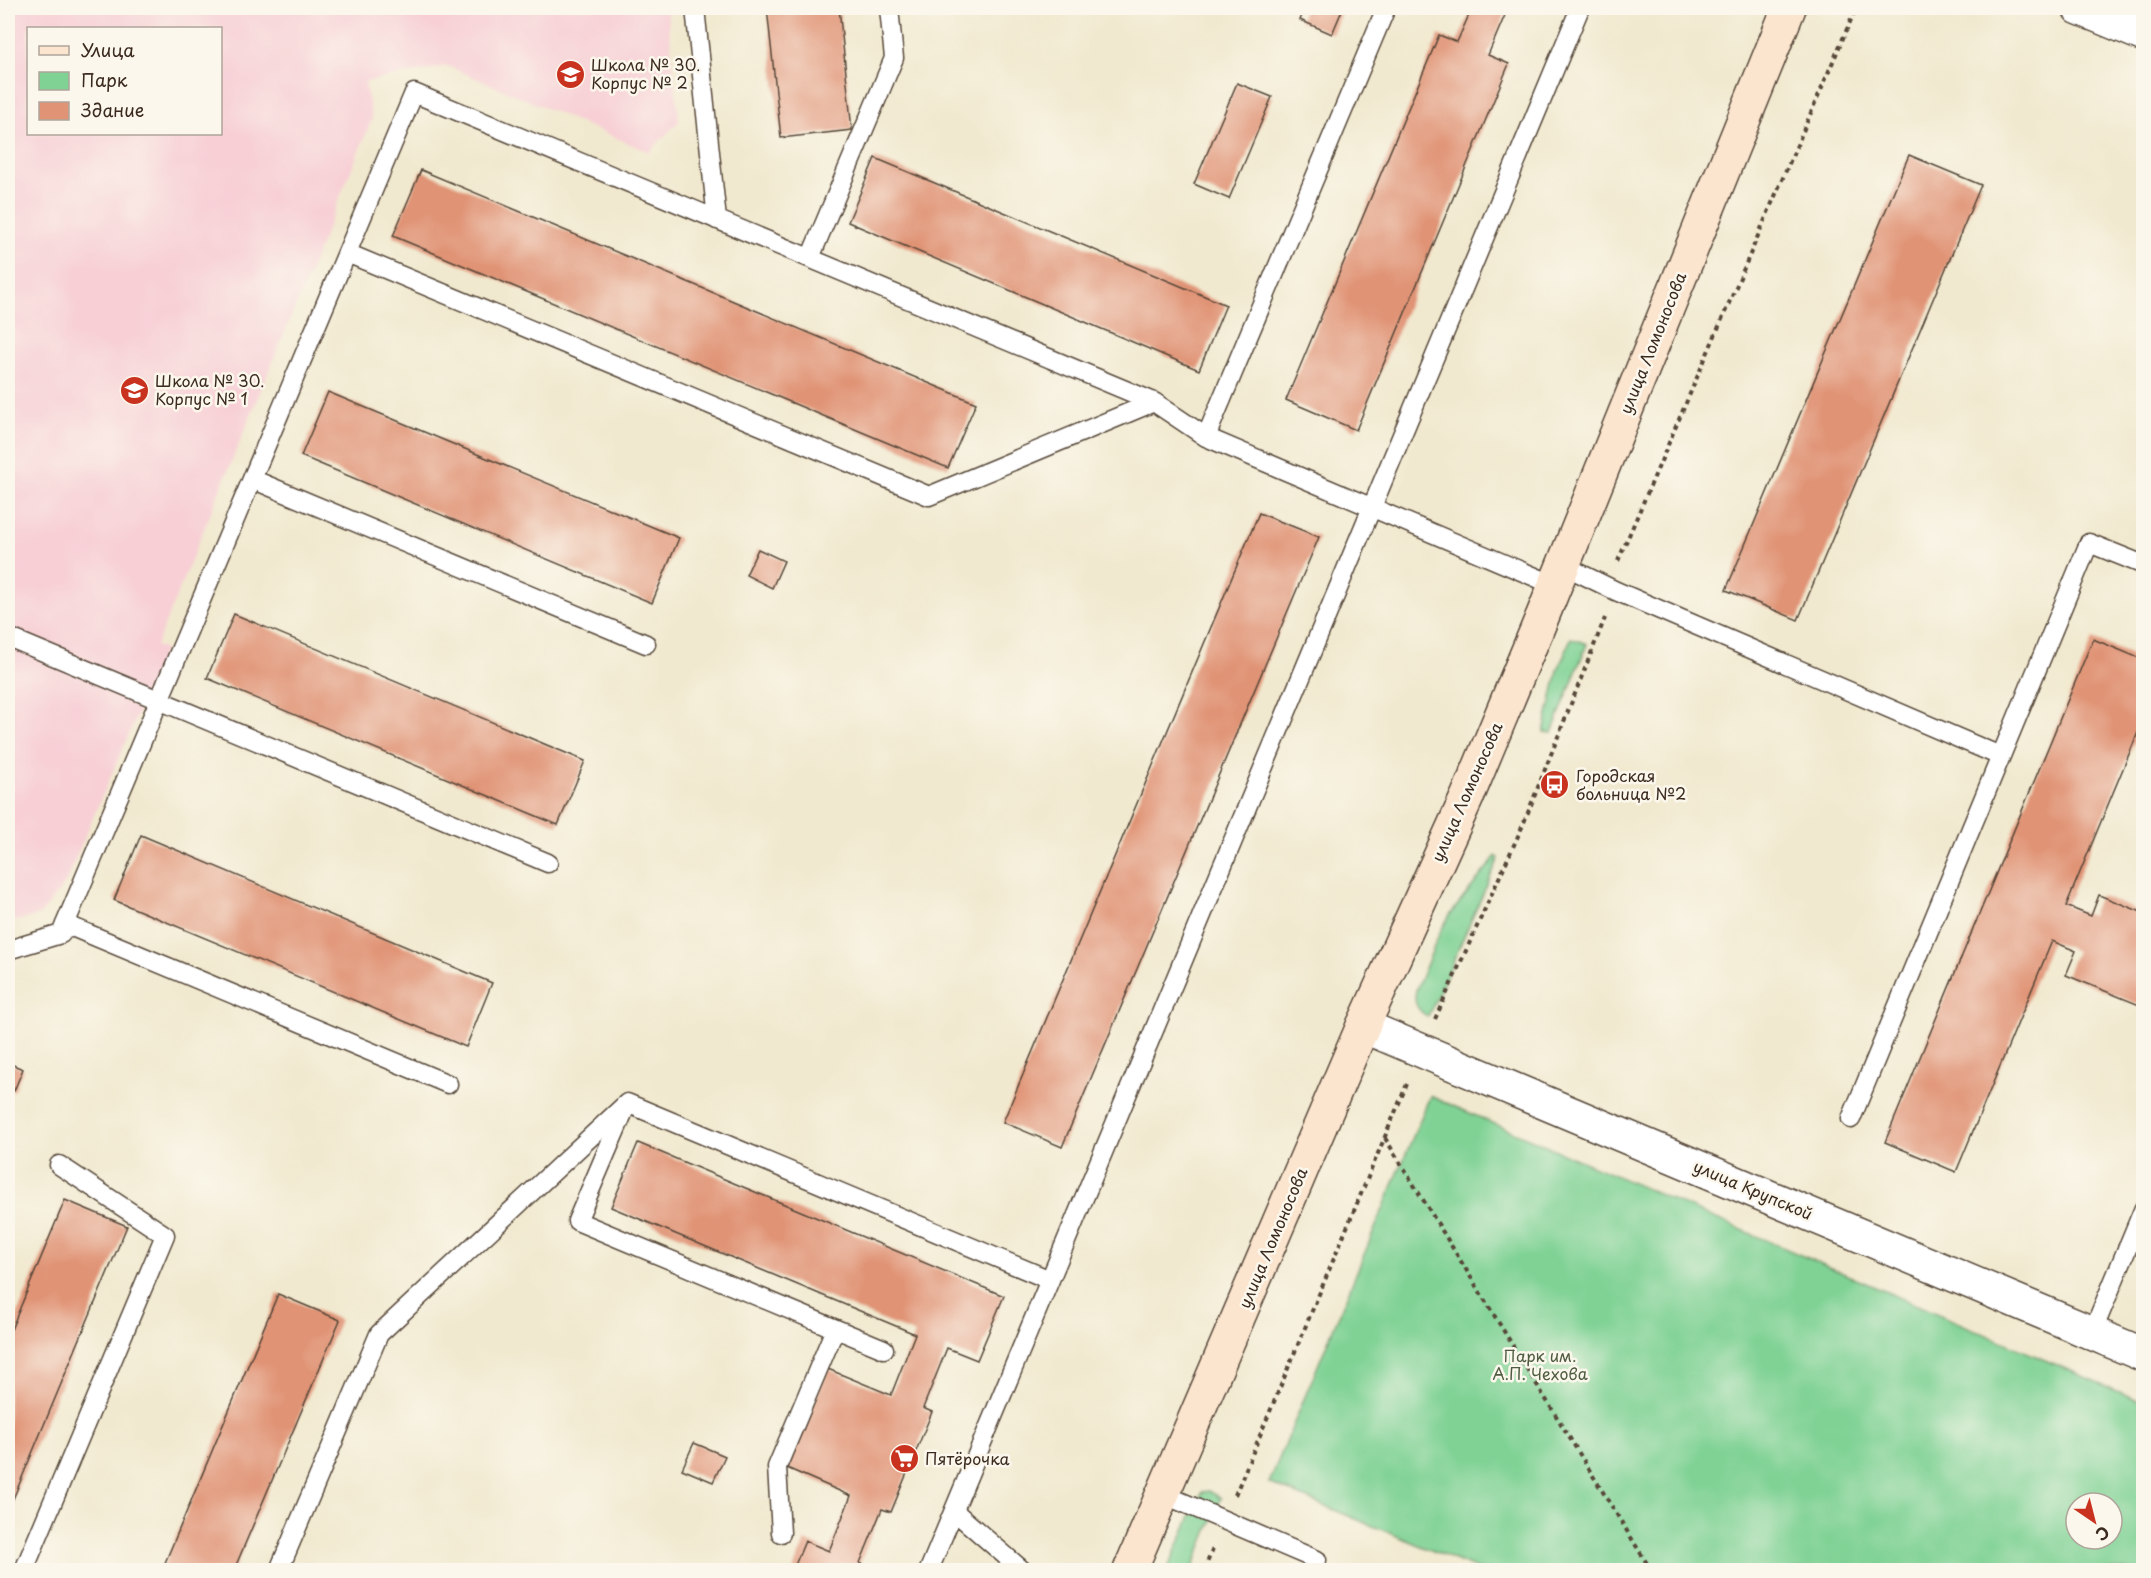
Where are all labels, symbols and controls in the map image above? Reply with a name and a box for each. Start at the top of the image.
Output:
legend [27,27,222,135]
text: Улица [81,36,135,63]
place label: Школа № 30. Корпус № 2 [591,52,700,94]
school or university icon: Школа № 30. Корпус № 2 [554,58,586,90]
text: Парк [81,66,128,93]
text: Здание [81,96,144,123]
street label: улица Ломоносова [1613,268,1691,417]
place label: Школа № 30. Корпус № 1 [155,368,264,410]
school or university icon: Школа № 30. Корпус № 1 [118,374,150,406]
street label: улица Ломоносова [1424,718,1508,865]
place label: Городская больница №2 [1576,763,1686,805]
bus stop icon: Городская больница №2 [1539,769,1571,801]
street label: улица Крупской [1690,1153,1817,1225]
street label: улица Ломоносова [1232,1163,1313,1312]
park label: Парк им. А.П. Чехова [1492,1343,1588,1385]
supermarket icon: Пятёрочка [888,1443,920,1475]
place label: Пятёрочка [925,1446,1010,1470]
north arrow [2064,1491,2124,1551]
text: С [2091,1521,2115,1547]

